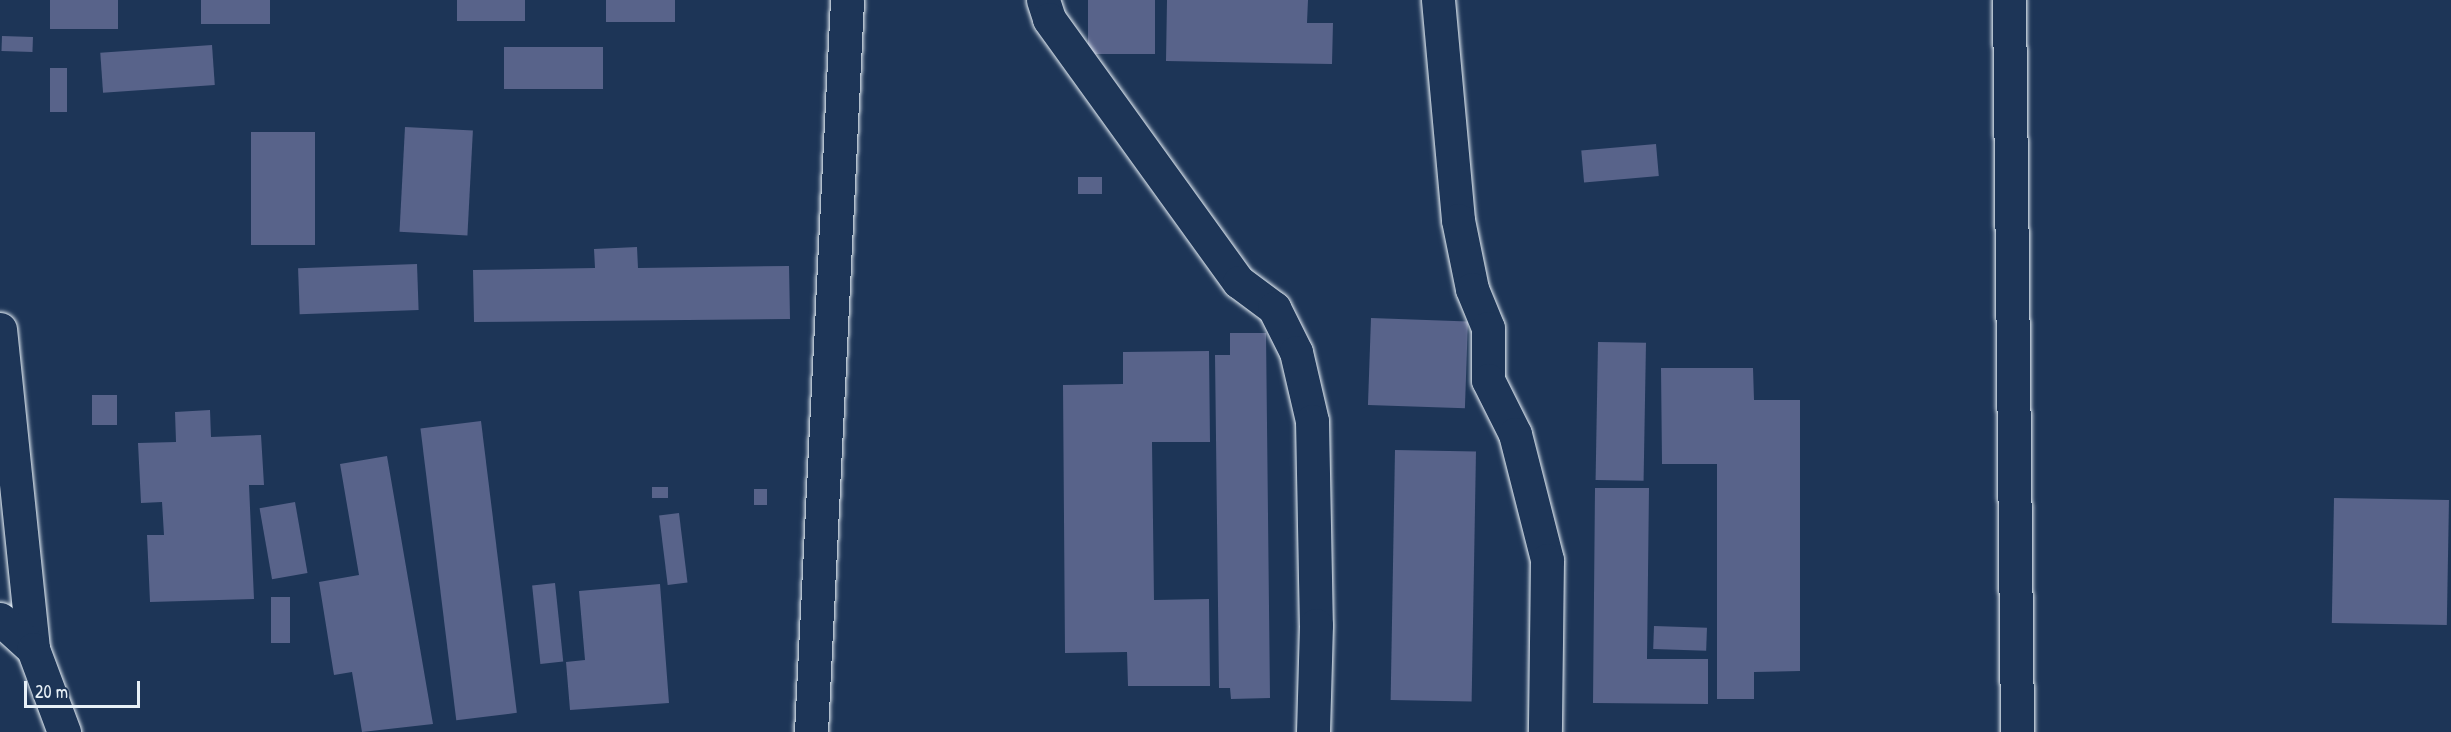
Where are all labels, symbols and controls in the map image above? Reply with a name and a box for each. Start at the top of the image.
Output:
scale bar [27,669,142,707]
text: 20 m [35,679,68,704]

